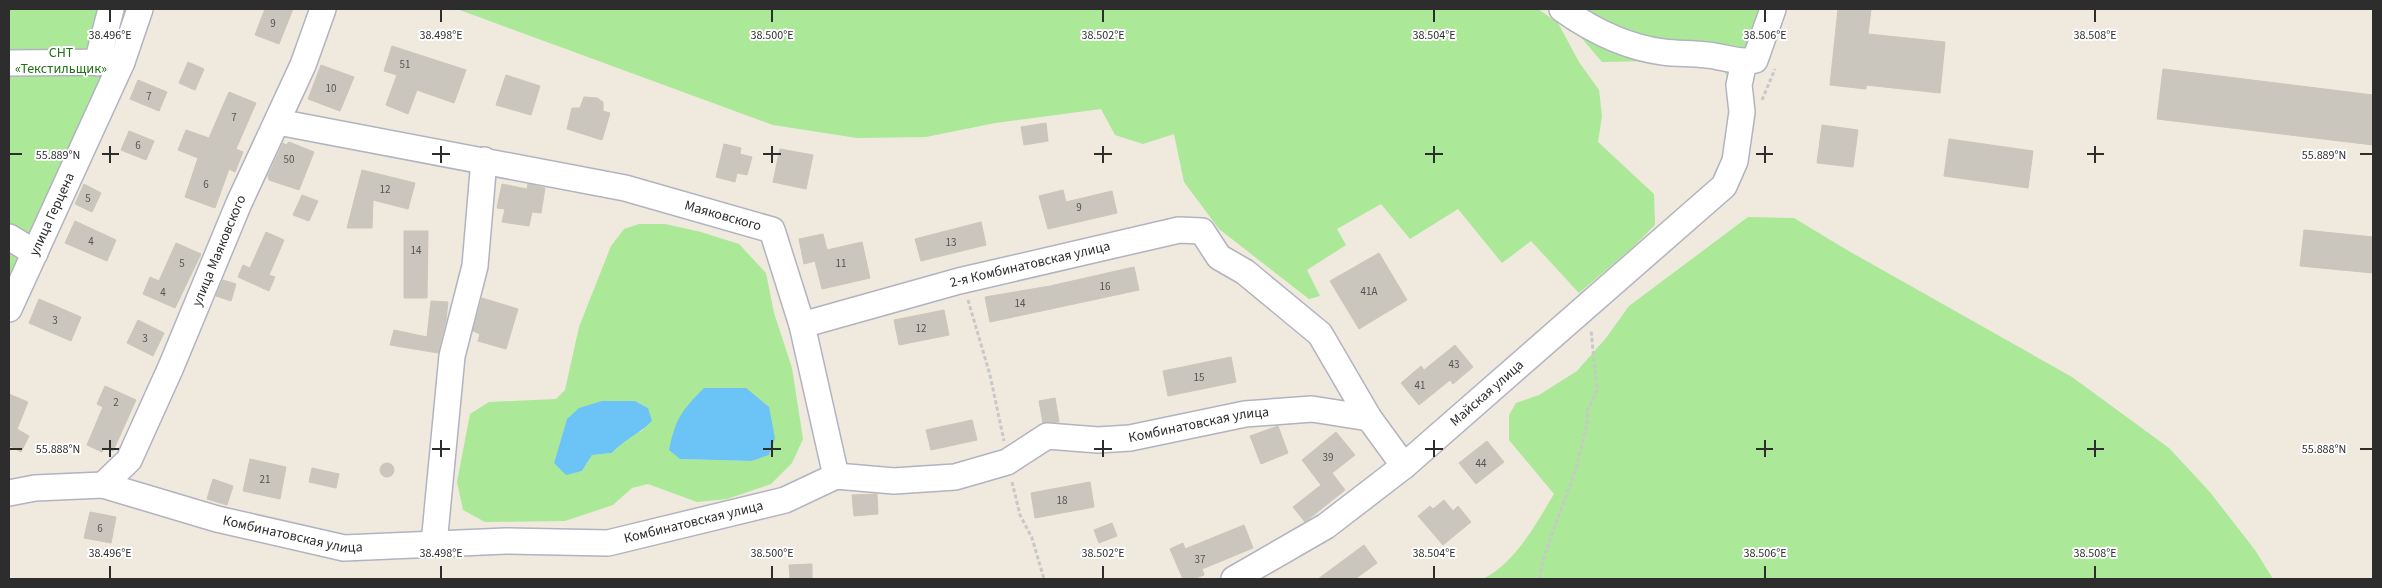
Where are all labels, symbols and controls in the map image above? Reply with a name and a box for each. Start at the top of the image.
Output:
house number: 9 [270,16,276,31]
text: 38.496°E [88,27,132,44]
text: 38.498°E [419,27,463,44]
text: 38.500°E [750,27,794,44]
text: 38.502°E [1081,27,1125,44]
text: 38.504°E [1412,27,1456,44]
text: 38.506°E [1743,27,1787,44]
text: 38.508°E [2073,27,2117,44]
park label: СНТ «Текстильщик» [15,43,107,79]
house number: 51 [400,57,410,72]
house number: 10 [326,81,336,96]
house number: 7 [146,89,152,104]
house number: 7 [231,110,237,125]
house number: 6 [135,138,141,153]
text: 55.889°N [36,147,80,164]
text: 55.889°N [2302,147,2346,164]
house number: 50 [284,152,294,167]
street label: улица Герцена [25,170,80,259]
house number: 6 [203,177,209,192]
house number: 12 [380,182,390,197]
house number: 5 [85,191,91,206]
street label: улица Маяковского [187,192,251,309]
street label: Маяковского [682,195,764,236]
house number: 9 [1076,200,1082,215]
house number: 4 [88,234,94,249]
house number: 13 [946,235,956,250]
street label: 2-я Комбинатовская улица [948,236,1112,293]
house number: 14 [411,243,422,258]
house number: 5 [179,256,185,271]
house number: 11 [836,256,846,271]
house number: 16 [1100,279,1111,294]
house number: 41А [1361,284,1377,299]
house number: 4 [160,285,166,300]
house number: 14 [1015,296,1026,311]
house number: 3 [52,313,58,328]
house number: 12 [916,321,926,336]
house number: 3 [142,331,148,346]
street label: Майская улица [1446,355,1528,431]
house number: 43 [1449,357,1459,372]
house number: 15 [1194,370,1204,385]
house number: 41 [1415,378,1425,393]
house number: 2 [113,395,119,410]
street label: Комбинатовская улица [1127,402,1270,448]
text: 55.888°N [36,441,80,458]
text: 55.888°N [2302,441,2346,458]
house number: 39 [1323,450,1333,465]
house number: 44 [1476,456,1487,471]
house number: 21 [260,472,270,487]
house number: 18 [1057,493,1068,508]
street label: Комбинатовская улица [622,496,765,549]
street label: Комбинатовская улица [221,511,363,559]
house number: 6 [97,521,103,536]
text: 38.496°E [88,545,132,562]
text: 38.498°E [419,545,463,562]
text: 38.500°E [750,545,794,562]
text: 38.502°E [1081,545,1125,562]
text: 38.504°E [1412,545,1456,562]
text: 38.506°E [1743,545,1787,562]
text: 38.508°E [2073,545,2117,562]
house number: 37 [1195,552,1205,567]

